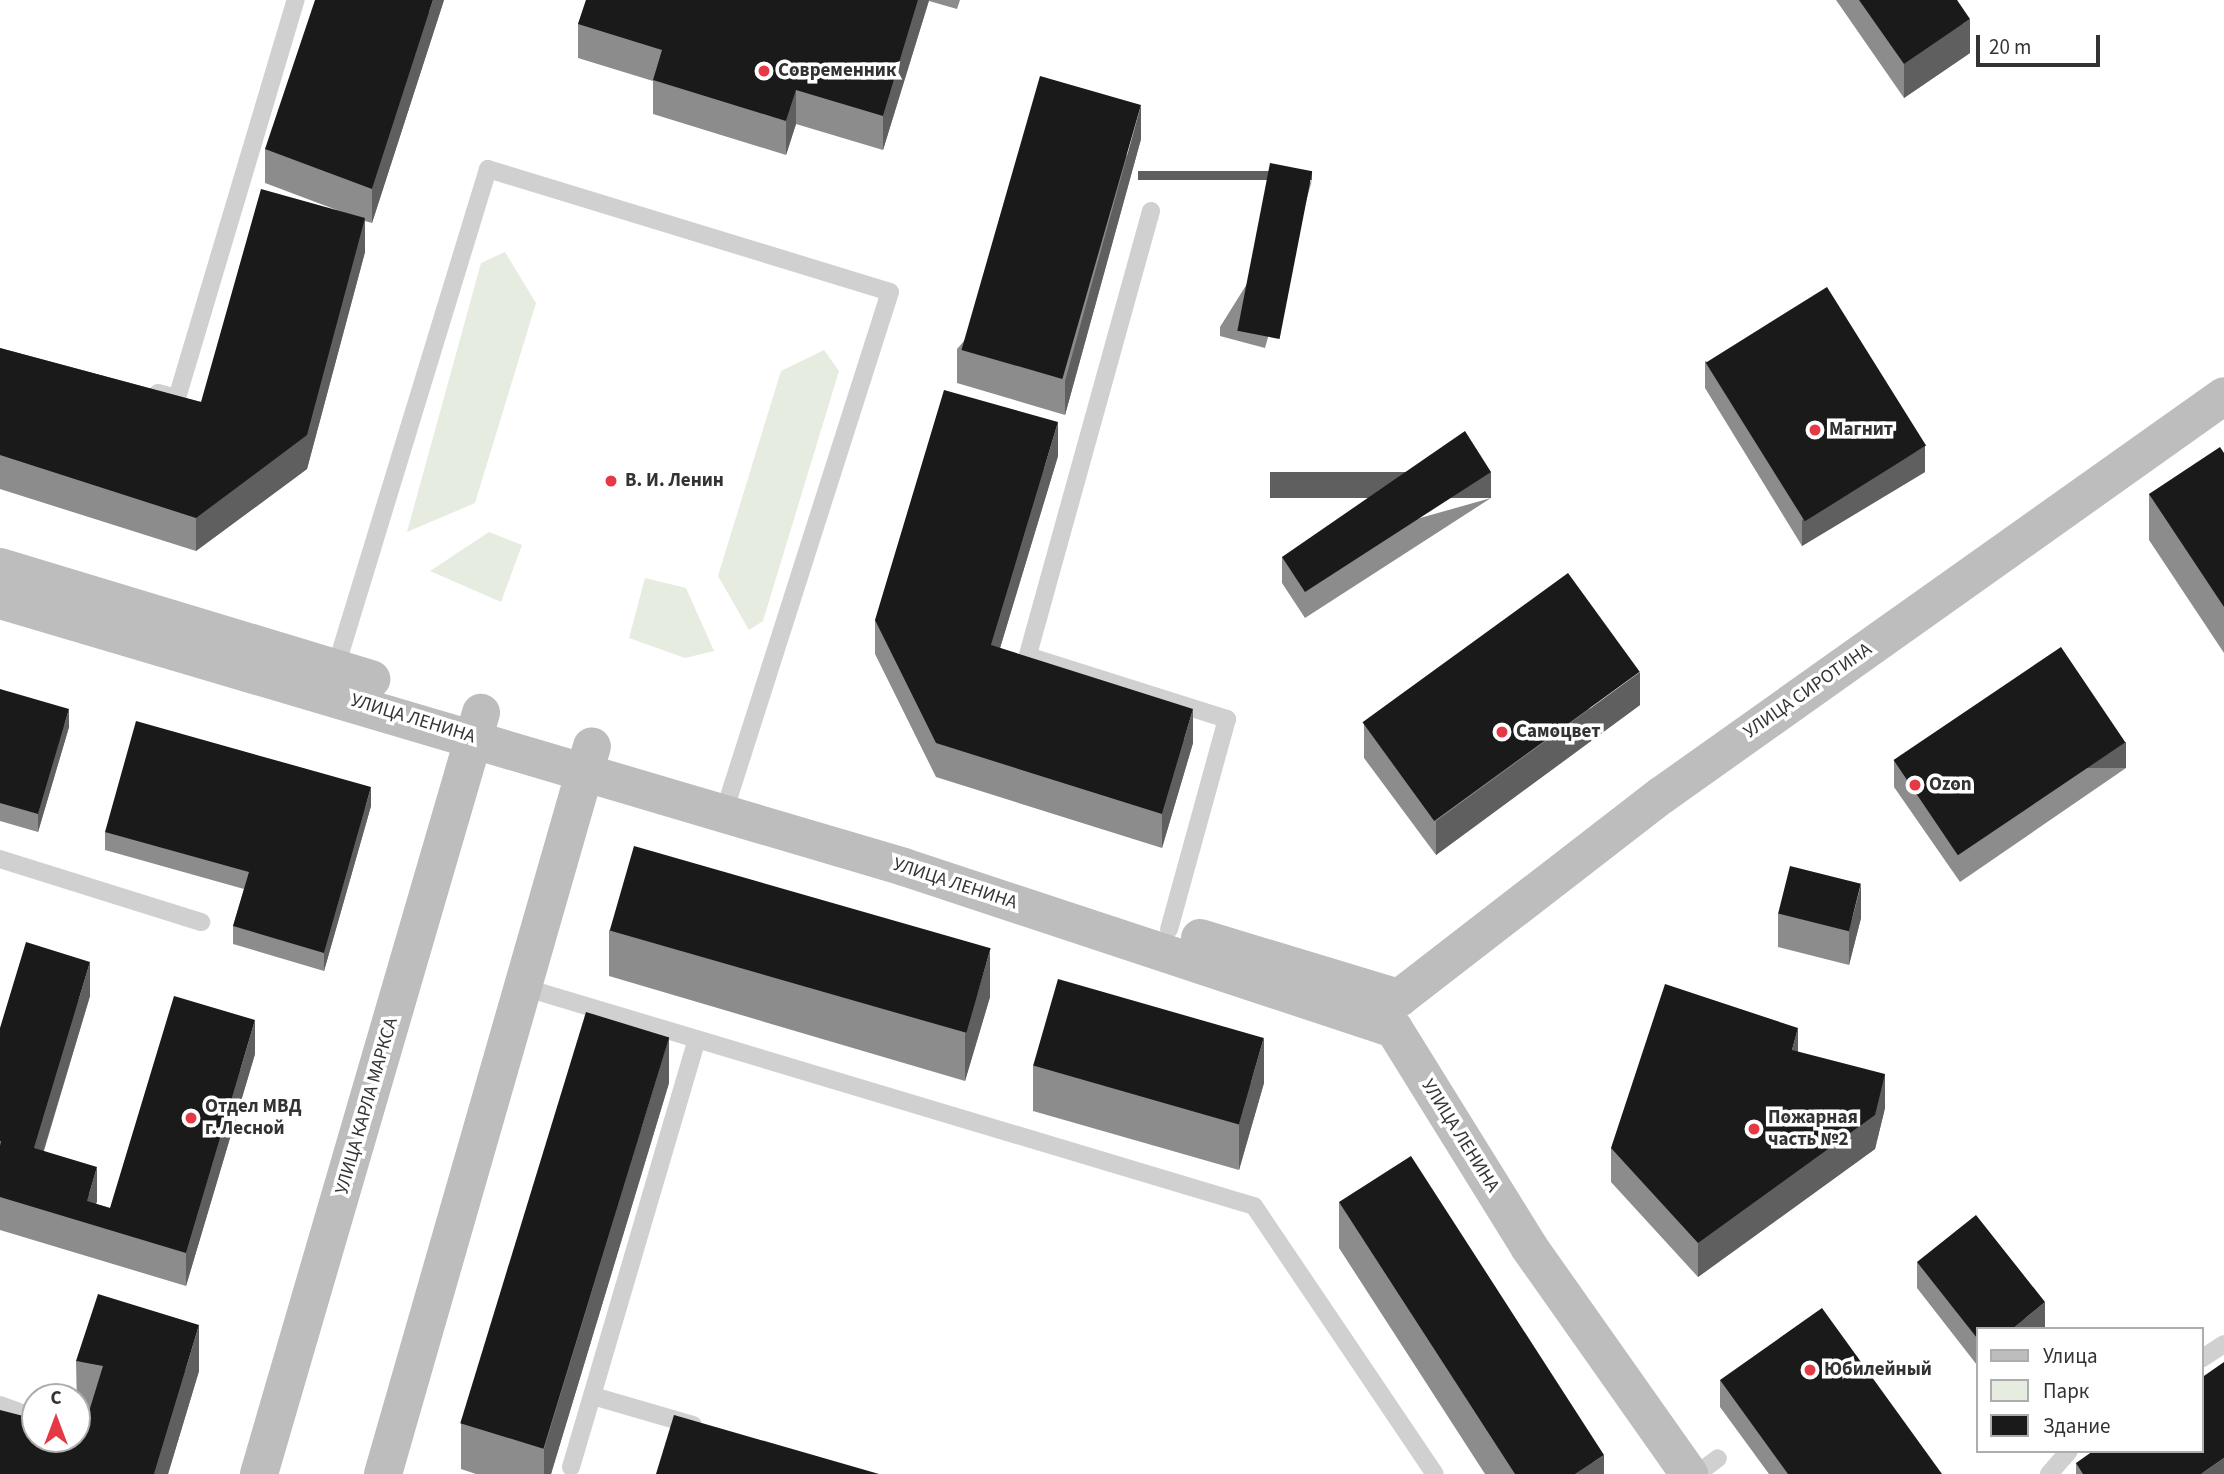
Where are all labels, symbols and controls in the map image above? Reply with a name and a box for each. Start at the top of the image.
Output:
scale bar [1979,21,2103,65]
text: 20 m [1989,32,2031,62]
place label: Современник [778,60,896,82]
marker: Современник [756,63,772,79]
place label: Магнит [1829,419,1893,441]
marker: Магнит [1807,422,1823,438]
place label: В. И. Ленин [625,470,724,492]
marker: В. И. Ленин [603,473,619,489]
street label: УЛИЦА СИРОТИНА [1740,638,1876,744]
street label: УЛИЦА ЛЕНИНА [348,689,478,749]
place label: Самоцвет [1516,721,1601,743]
marker: Самоцвет [1494,724,1510,740]
place label: Ozon [1929,774,1972,796]
marker: Ozon [1907,777,1923,793]
street label: УЛИЦА ЛЕНИНА [890,853,1020,915]
street label: УЛИЦА КАРЛА МАРКСА [331,1015,403,1197]
street label: УЛИЦА ЛЕНИНА [1416,1075,1504,1197]
place label: Отдел МВД г. Лесной [205,1096,301,1140]
place label: Пожарная часть №2 [1768,1107,1858,1151]
marker: Отдел МВД г. Лесной [183,1110,199,1126]
marker: Пожарная часть №2 [1746,1121,1762,1137]
legend [1976,1327,2203,1453]
text: Улица [2043,1341,2098,1371]
place label: Юбилейный [1824,1359,1932,1381]
marker: Юбилейный [1802,1362,1818,1378]
text: Парк [2043,1376,2089,1406]
north arrow [21,1383,91,1453]
text: С [50,1385,62,1412]
text: Здание [2043,1411,2111,1441]

